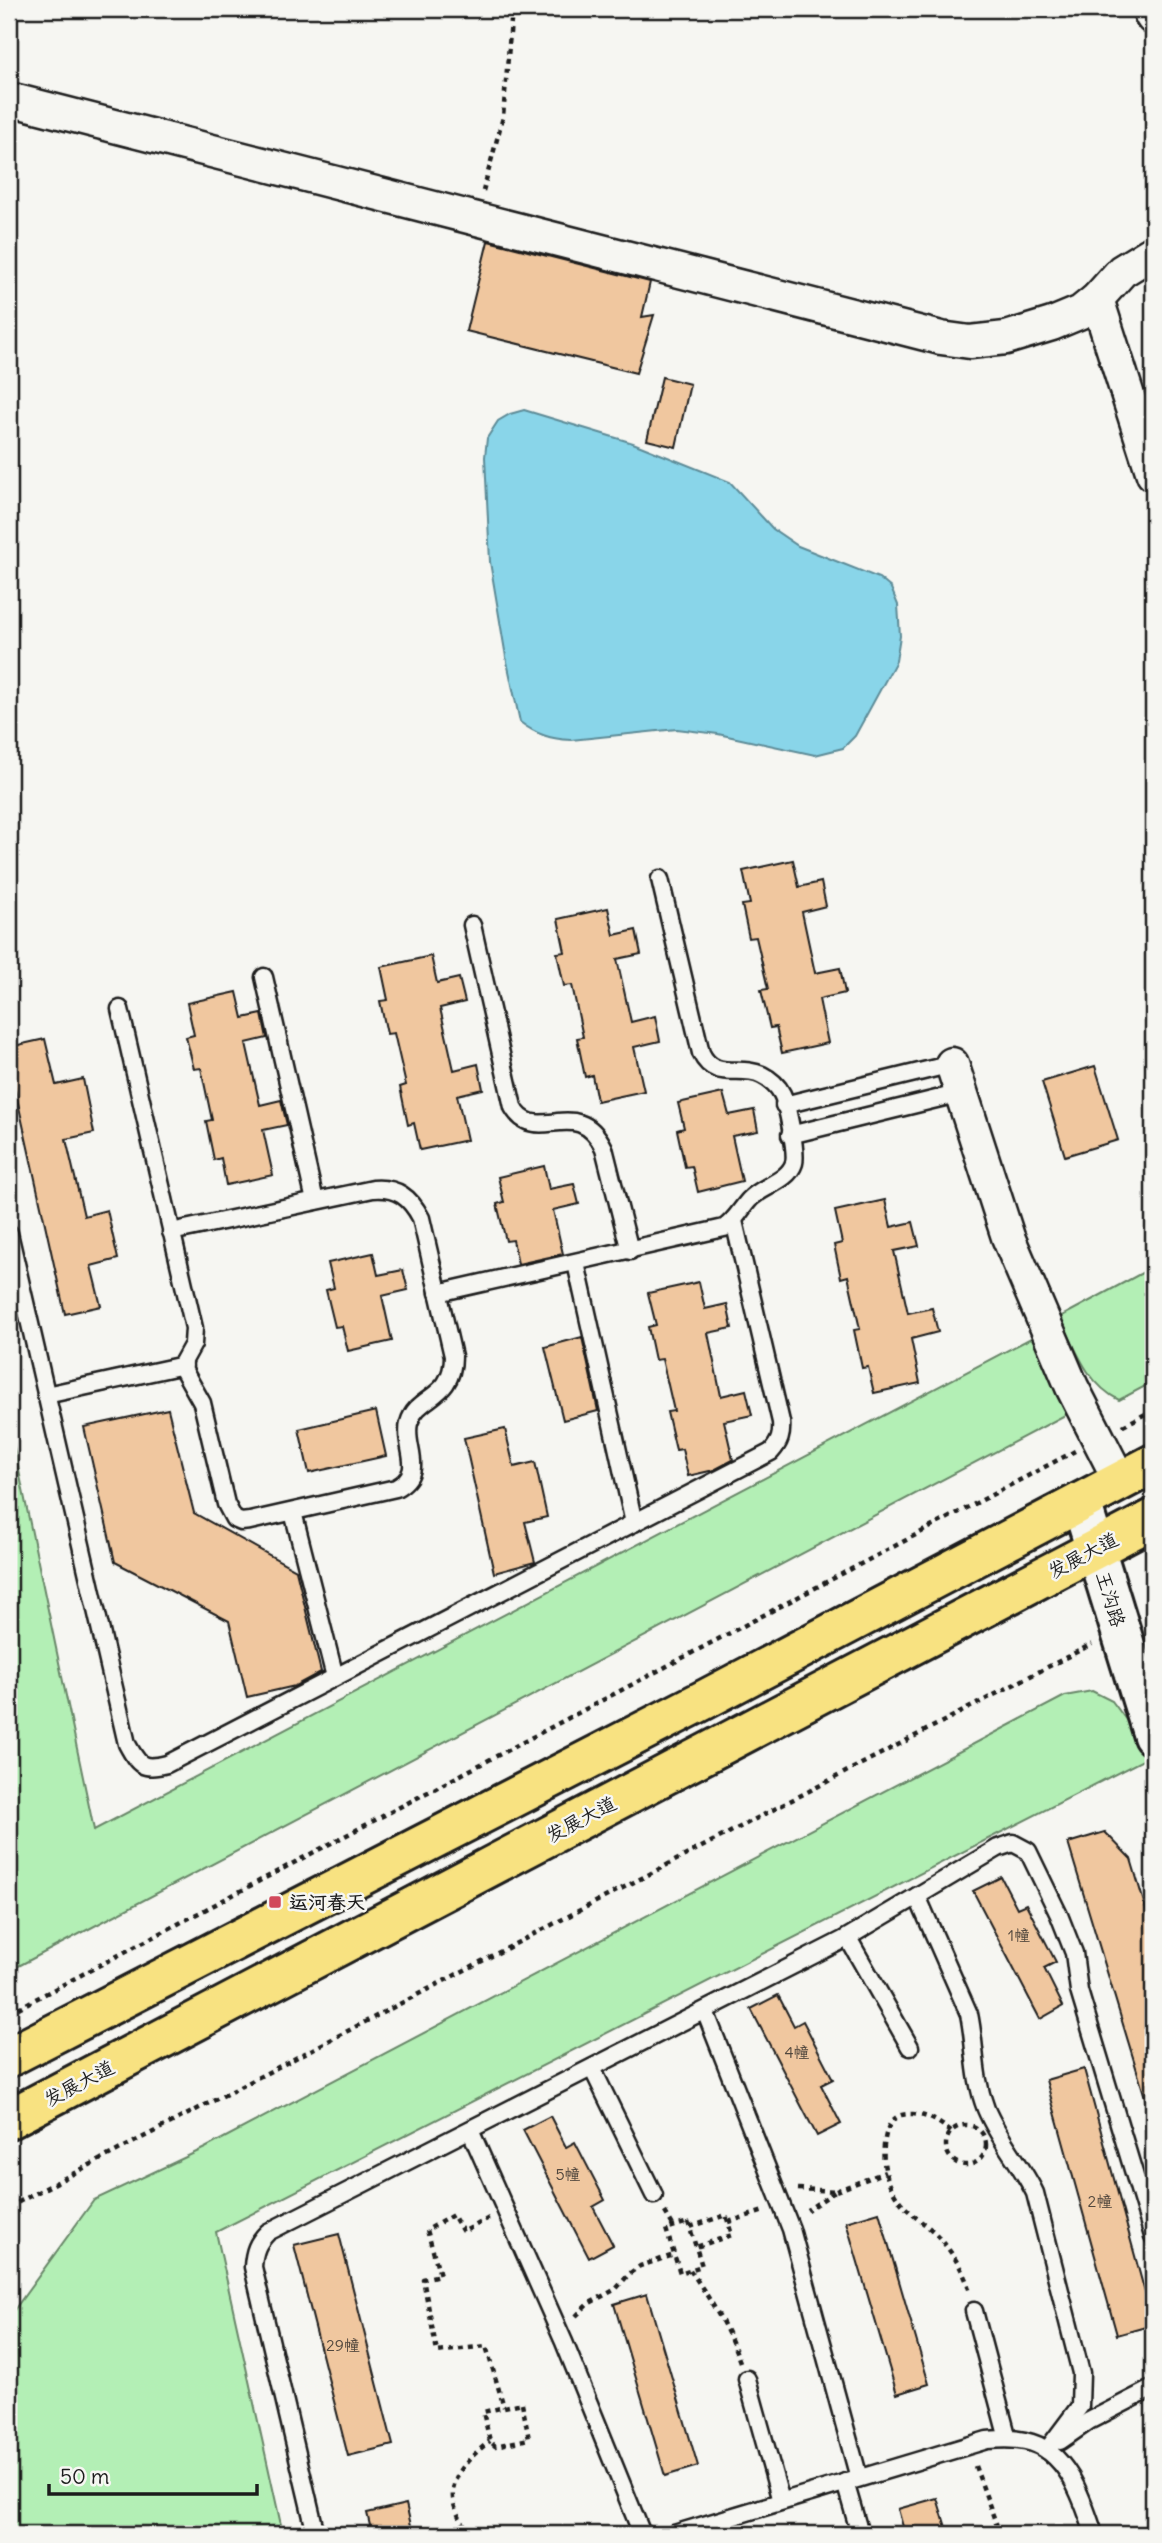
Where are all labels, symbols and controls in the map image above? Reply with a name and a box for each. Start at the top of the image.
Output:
street label: 发展大道 [1044,1527,1122,1583]
street label: 王沟路 [1091,1568,1131,1630]
street label: 发展大道 [542,1791,620,1847]
place label: 运河春天 [289,1890,365,1914]
marker: 运河春天 [267,1894,283,1910]
house number: 1幢 [1008,1925,1030,1945]
house number: 4幢 [784,2042,810,2062]
street label: 发展大道 [40,2055,118,2111]
house number: 5幢 [555,2164,581,2184]
house number: 2幢 [1088,2191,1112,2211]
house number: 29幢 [326,2335,360,2355]
scale bar [49,2452,257,2496]
text: 50 m [60,2463,109,2490]

